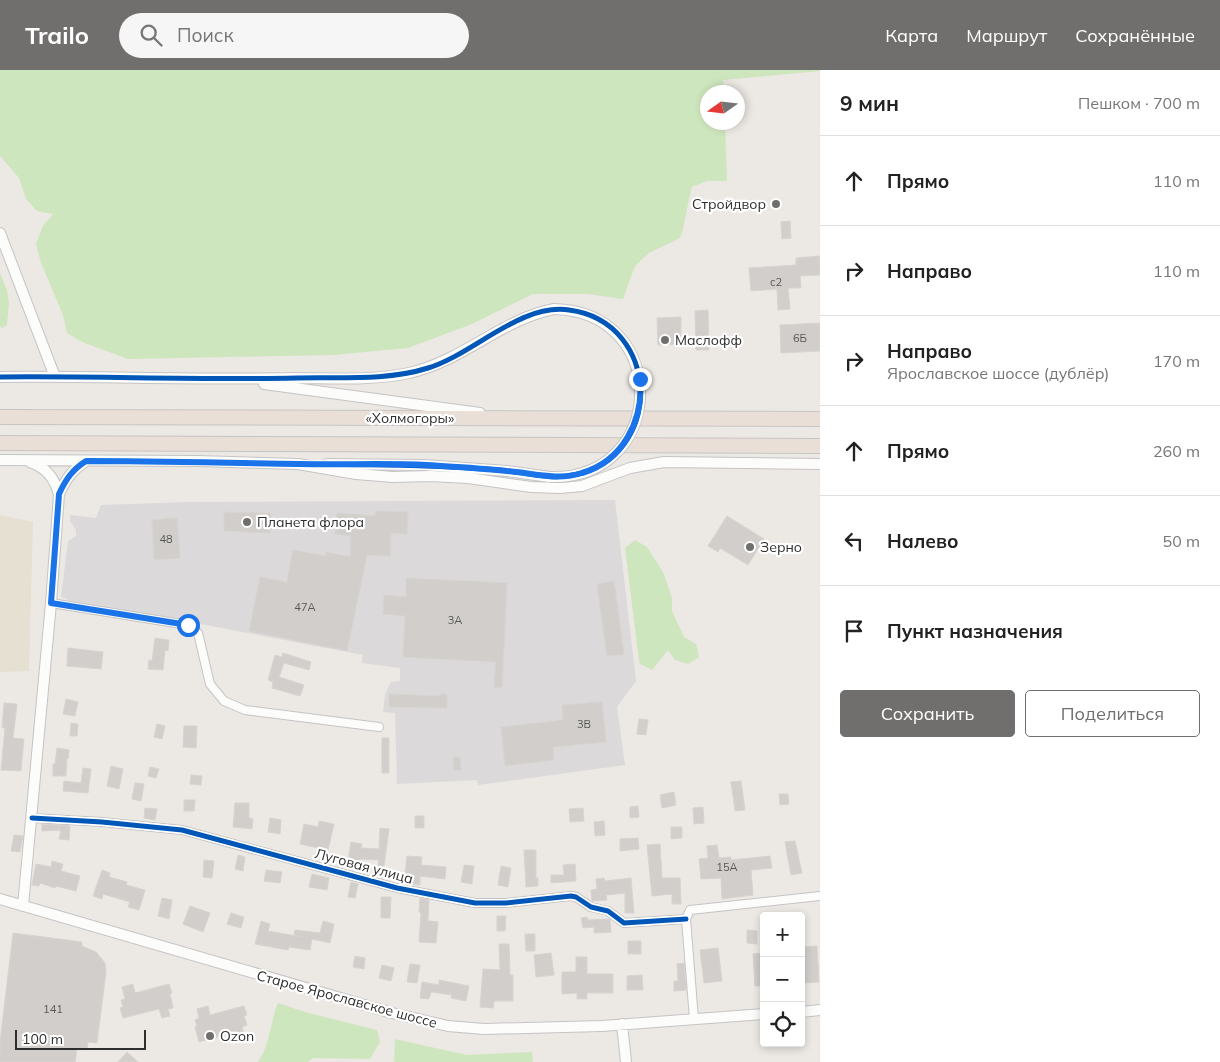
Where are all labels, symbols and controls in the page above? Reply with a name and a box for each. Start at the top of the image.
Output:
search box [119,13,469,58]
text: Trailo [25,20,89,50]
icon: search [137,21,165,49]
text: Поиск [177,23,234,47]
text: Карта [885,24,938,47]
text: Маршрут [966,24,1047,47]
text: Сохранённые [1075,24,1195,47]
north arrow [700,85,745,130]
text: 9 мин [840,90,899,116]
text: Пешком · 700 m [1078,93,1200,113]
icon: ahead [840,167,868,195]
text: Прямо [887,169,949,193]
text: 110 m [1153,171,1200,191]
place label: Стройдвор [692,195,766,213]
marker: Стройдвор [770,198,782,210]
icon: right [840,257,868,285]
text: Направо [887,259,972,283]
text: 110 m [1153,261,1200,281]
house number: с2 [770,275,782,289]
place label: Маслофф [675,331,742,349]
house number: 6Б [793,331,807,345]
marker: Маслофф [659,334,671,346]
text: Направо [887,339,972,363]
icon: right [840,347,868,375]
text: 170 m [1153,351,1200,371]
text: Ярославское шоссе (дублёр) [887,363,1109,383]
route end [629,368,652,391]
street label: «Холмогоры» [366,409,454,427]
icon: ahead [840,437,868,465]
text: Прямо [887,439,949,463]
text: 260 m [1153,441,1200,461]
place label: Планета флора [257,513,364,531]
marker: Планета флора [241,516,253,528]
icon: left [840,527,868,555]
text: Налево [887,529,959,553]
text: 50 m [1163,531,1200,551]
house number: 48 [159,532,173,546]
place label: Зерно [760,538,802,556]
marker: Зерно [744,541,756,553]
house number: 47А [294,600,316,614]
house number: 3А [448,613,462,627]
route start [177,614,200,637]
icon: arrive [840,617,868,645]
text: Пункт назначения [887,619,1063,643]
button: Сохранить [840,690,1015,737]
button: Поделиться [1025,690,1200,737]
house number: 3В [577,717,591,731]
street label: Луговая улица [313,844,415,888]
house number: 15А [716,860,738,874]
map controls [760,912,805,1047]
button: + [760,912,805,957]
button: − [760,957,805,1002]
street label: Старое Ярославское шоссе [255,966,439,1032]
house number: 141 [43,1002,63,1016]
button: locate [760,1002,805,1047]
scale bar [15,1027,146,1050]
place label: Ozon [220,1027,254,1045]
text: 100 m [22,1030,63,1048]
marker: Ozon [204,1030,216,1042]

